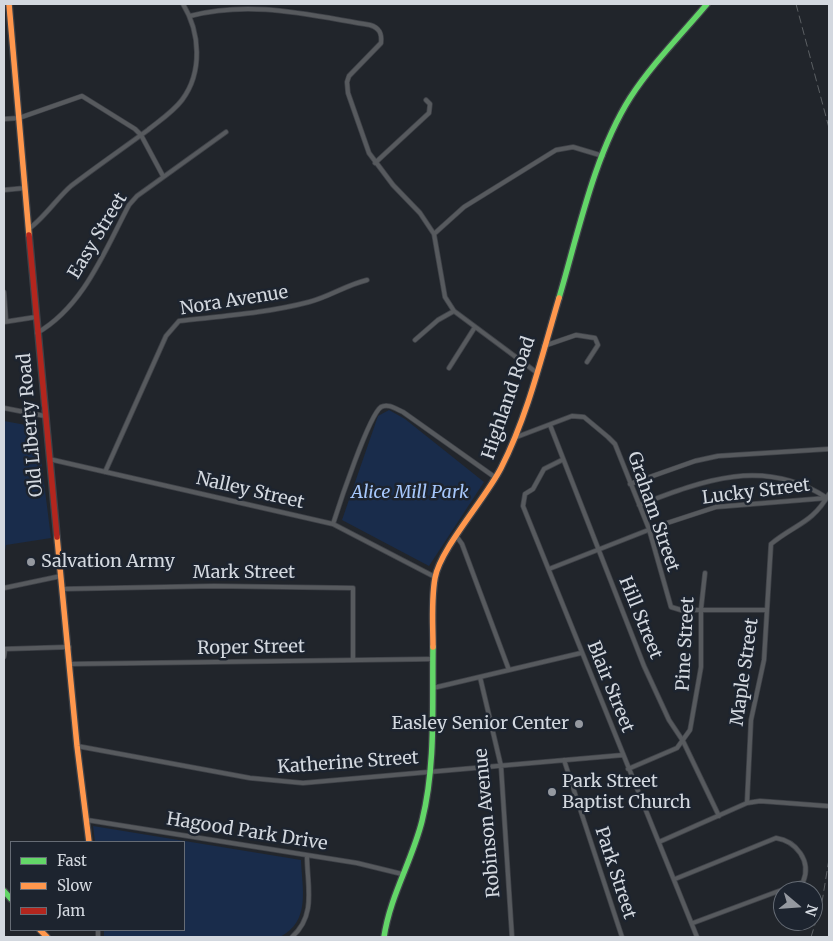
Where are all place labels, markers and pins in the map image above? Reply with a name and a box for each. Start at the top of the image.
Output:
place label: Salvation Army [41,551,175,573]
marker: Salvation Army [25,556,37,568]
place label: Easley Senior Center [391,713,569,735]
marker: Easley Senior Center [573,718,585,730]
place label: Park Street Baptist Church [562,771,691,814]
marker: Park Street Baptist Church [546,786,558,798]

